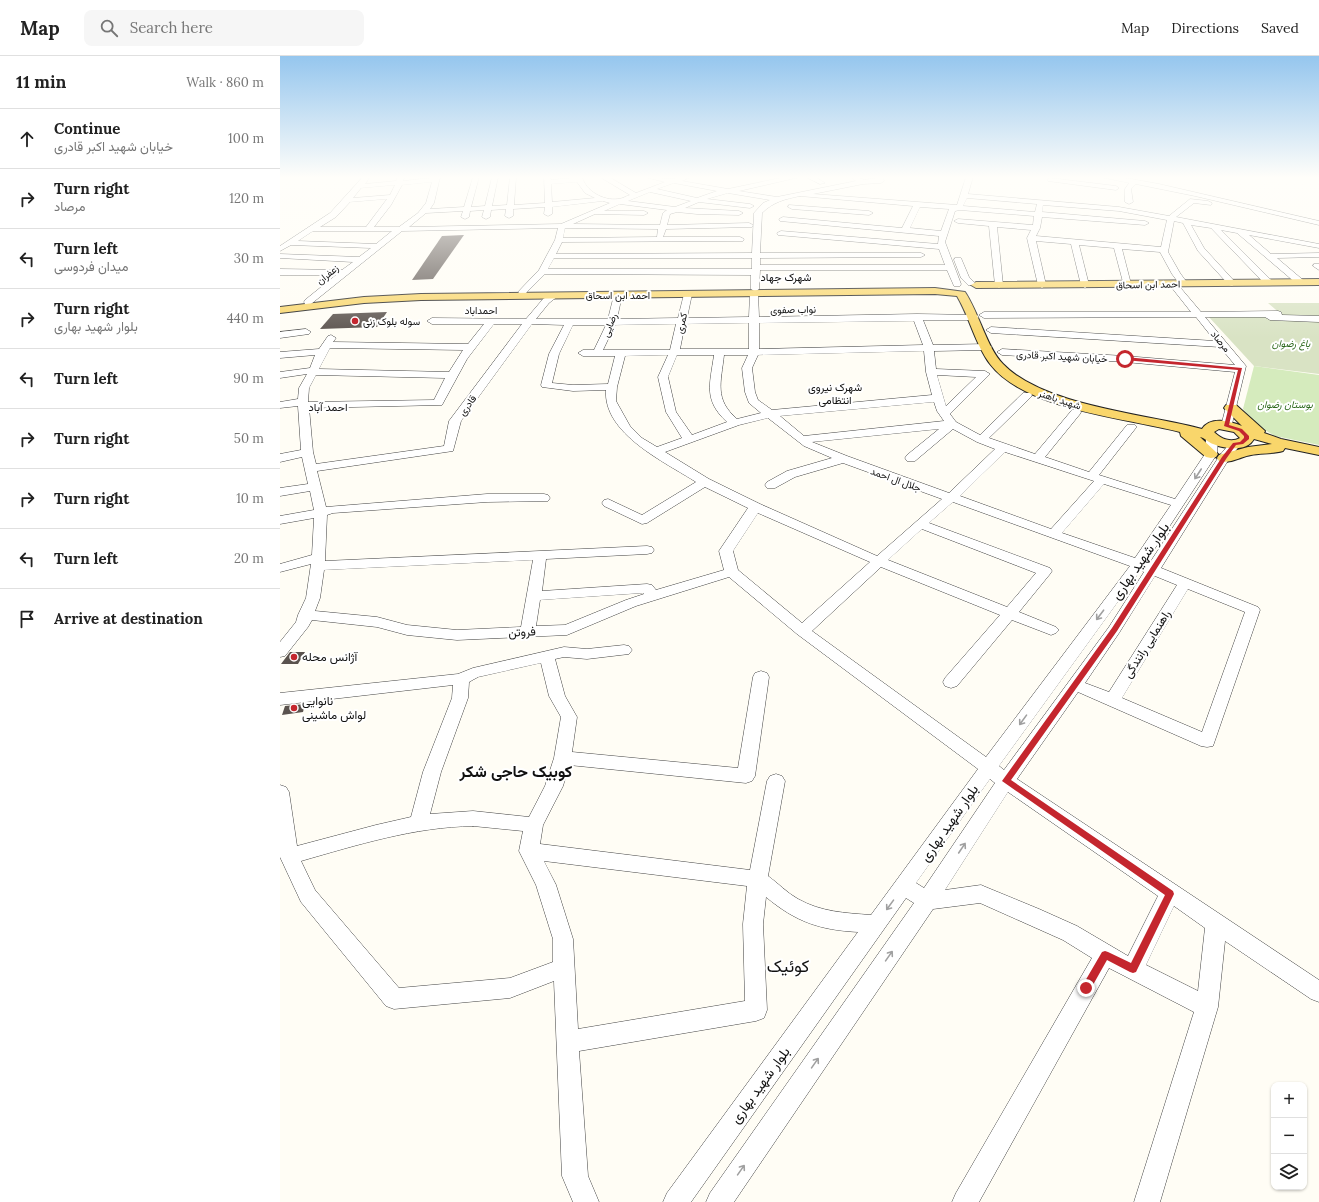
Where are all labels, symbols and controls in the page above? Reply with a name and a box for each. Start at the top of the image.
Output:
search box [84,10,364,46]
text: Map [20,16,60,40]
icon: search [98,17,120,39]
text: Search here [130,18,213,37]
text: Map [1121,19,1149,37]
text: Directions [1171,19,1239,37]
text: Saved [1261,19,1299,37]
text: 11 min [16,71,66,93]
text: Walk · 860 m [186,74,264,91]
text: Continue [54,119,120,138]
icon: ahead [16,128,38,150]
text: 100 m [228,130,264,147]
text: خیابان شهید اکبر قادری [54,138,173,155]
text: Turn right [54,179,130,198]
icon: right [16,188,38,210]
text: 120 m [229,190,264,207]
text: مرصاد [54,198,85,215]
text: Turn left [54,239,118,258]
icon: left [16,248,38,270]
text: 30 m [234,250,264,267]
text: میدان فردوسی [54,258,128,275]
street label: زعفران [313,261,341,287]
district label: شهرک جهاد [761,270,812,284]
street label: احمد ابن اسحاق [1116,277,1180,292]
street label: احمد ابن اسحاق [586,289,650,302]
text: Turn right [54,299,130,318]
street label: نواب صفوی [770,303,816,316]
street label: احمداباد [465,304,497,317]
icon: right [16,308,38,330]
text: 440 m [227,310,264,327]
street label: رضایی [599,311,620,339]
street label: کمری [673,311,690,335]
place label: سوله بلوک زنی [363,315,420,328]
marker: سوله بلوک زنی [350,316,360,326]
text: بلوار شهید بهاری [54,318,138,335]
street label: مرصاد [1208,328,1233,355]
park label: باغ رضوان [1272,337,1311,351]
street label: خیابان شهید اکبر قادری [1016,348,1108,365]
route start [1116,350,1134,368]
icon: left [16,368,38,390]
text: Turn left [54,369,118,388]
text: 90 m [233,370,264,387]
district label: شهرک نیروی انتظامی [808,380,862,407]
street label: شهید باهنر [1036,386,1083,413]
street label: قادری [456,392,480,418]
park label: بوستان رضوان [1257,398,1314,411]
district label: احمد آباد [309,400,347,414]
icon: right [16,428,38,450]
text: Turn right [54,429,130,448]
text: 50 m [234,430,264,447]
street label: جلال ال احمد [869,464,923,495]
one-way arrow [1194,468,1202,480]
icon: right [16,488,38,510]
text: Turn right [54,489,130,508]
text: 10 m [236,490,264,507]
street label: بلوار شهید بهاری [1107,519,1173,603]
icon: left [16,548,38,570]
text: Turn left [54,549,118,568]
text: 20 m [234,550,264,567]
street label: راهنمایی رانندگی [1120,607,1174,681]
icon: arrive [16,608,38,630]
text: Arrive at destination [54,609,203,628]
one-way arrow [1096,610,1105,621]
street label: فروتن [508,623,536,641]
place label: آژانس محله [302,649,358,665]
marker: آژانس محله [289,652,299,662]
place label: نانوایی لواش ماشینی [302,693,366,723]
marker: نانوایی لواش ماشینی [289,703,299,713]
one-way arrow [1019,714,1027,725]
district label: کوبیک حاجی شکر [459,761,572,782]
street label: بلوار شهید بهاری [916,781,982,865]
one-way arrow [958,842,966,854]
one-way arrow [886,899,894,910]
one-way arrow [885,951,893,962]
district label: کوئیک [767,955,810,977]
route end [1077,979,1095,997]
street label: بلوار شهید بهاری [726,1043,794,1127]
one-way arrow [811,1058,819,1069]
map controls [1271,1082,1307,1190]
button: + [1271,1082,1307,1118]
button: − [1271,1118,1307,1154]
button: layers [1271,1154,1307,1190]
one-way arrow [737,1165,745,1176]

